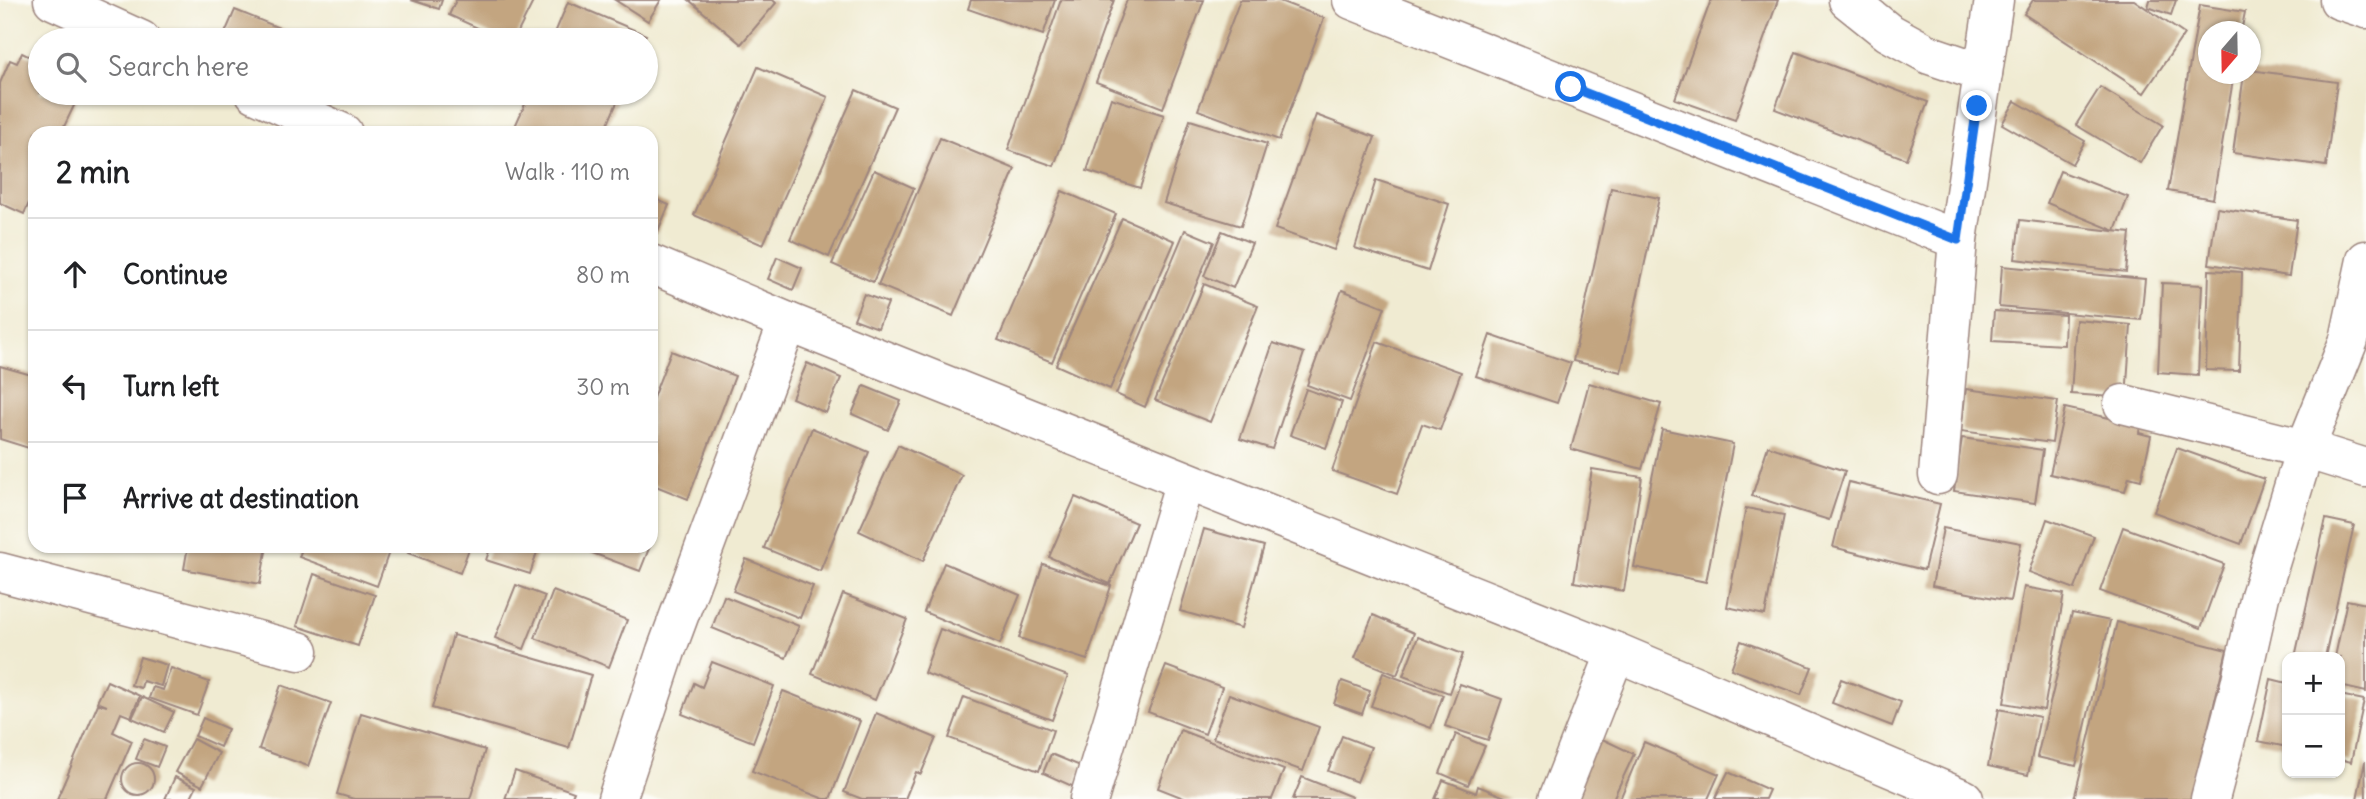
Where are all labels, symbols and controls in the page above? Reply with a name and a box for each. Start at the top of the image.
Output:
north arrow [2198,21,2261,84]
search box [28,28,658,105]
icon: search [52,48,90,86]
text: Search here [108,50,249,83]
route start [1555,71,1586,102]
route end [1961,90,1992,121]
text: 2 min [56,153,130,191]
text: Walk · 110 m [505,157,630,186]
icon: ahead [56,255,94,293]
text: Continue [123,258,228,291]
text: 80 m [576,260,630,289]
icon: left [56,367,94,405]
text: Turn left [123,370,219,403]
text: 30 m [576,372,630,401]
icon: arrive [56,479,94,517]
text: Arrive at destination [123,482,359,515]
map controls [2282,652,2345,778]
button: + [2282,652,2345,715]
button: − [2282,715,2345,778]

